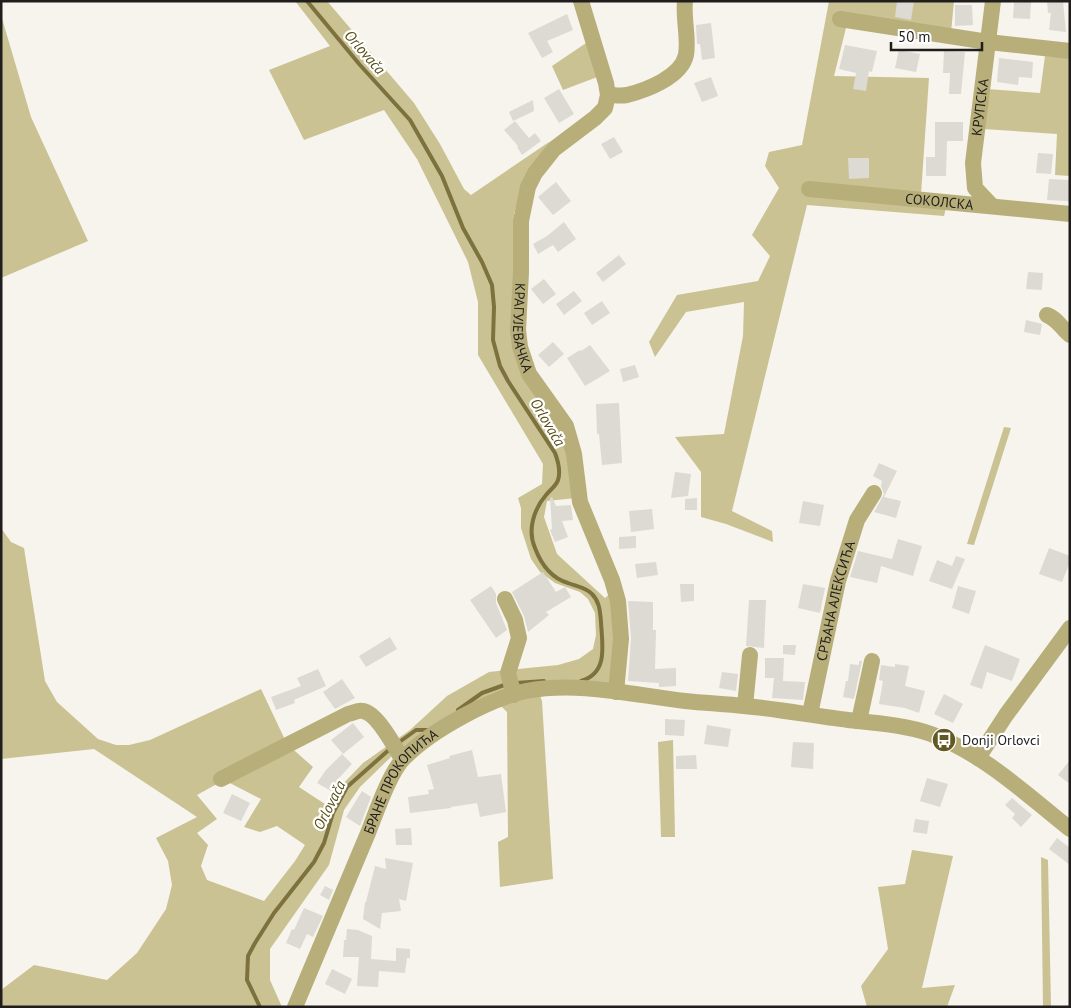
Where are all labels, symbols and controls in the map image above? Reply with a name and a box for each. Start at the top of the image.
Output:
scale bar [891,20,982,52]
water label: Orlovača [340,26,390,79]
text: 50 m [898,27,931,46]
street label: КРУПСКА [967,77,992,137]
street label: СОКОЛСКА [904,189,975,214]
street label: КРАГУЈЕВАЧКА [509,283,537,376]
water label: Orlovača [526,394,570,450]
street label: СРЂАНА АЛЕКСИЋА [812,538,859,663]
street label: БРАНЕ ПРОКОПИЋА [359,724,442,837]
bus stop icon: Donji Orlovci [931,727,957,753]
place label: Donji Orlovci [962,731,1040,749]
water label: Orlovača [309,777,350,833]

